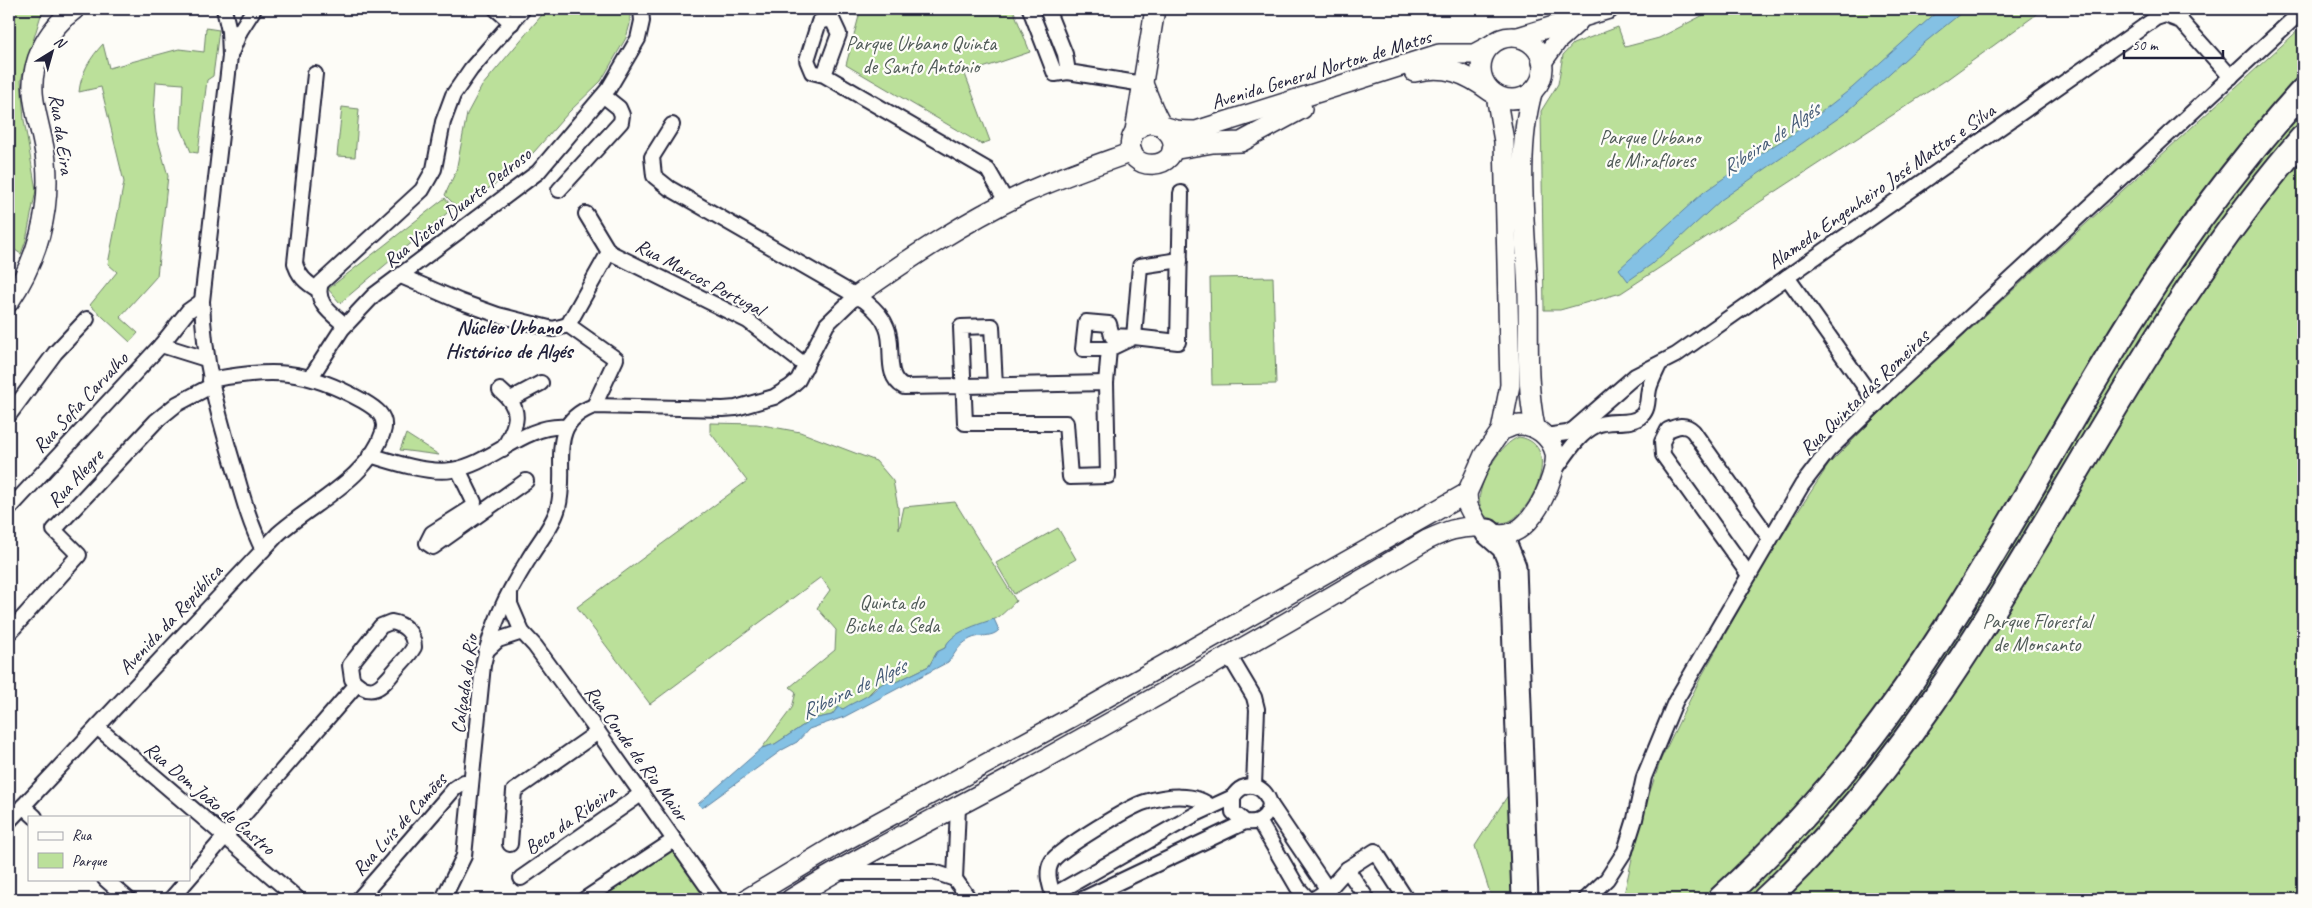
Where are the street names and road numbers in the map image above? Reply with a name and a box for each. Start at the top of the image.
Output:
street label: Avenida General Norton de Matos [1208,23,1436,115]
street label: Rua da Eira [44,92,80,178]
street label: Alameda Engenheiro José Mattos e Silva [1763,97,2002,275]
street label: Rua Victor Duarte Pedroso [378,141,537,273]
street label: Rua Marcos Portugal [631,233,772,324]
street label: Rua Quinta das Romeiras [1794,323,1936,461]
street label: Rua Sofia Carvalho [27,346,134,458]
street label: Rua Alegre [42,443,110,513]
street label: Avenida da República [113,558,229,680]
street label: Calçada do Rio [445,631,484,735]
street label: Rua Conde de Rio Maior [579,681,695,827]
street label: Rua Dom João de Castro [139,736,281,861]
street label: Rua Luís de Camões [347,766,454,881]
street label: Beco da Ribeira [520,778,622,860]

